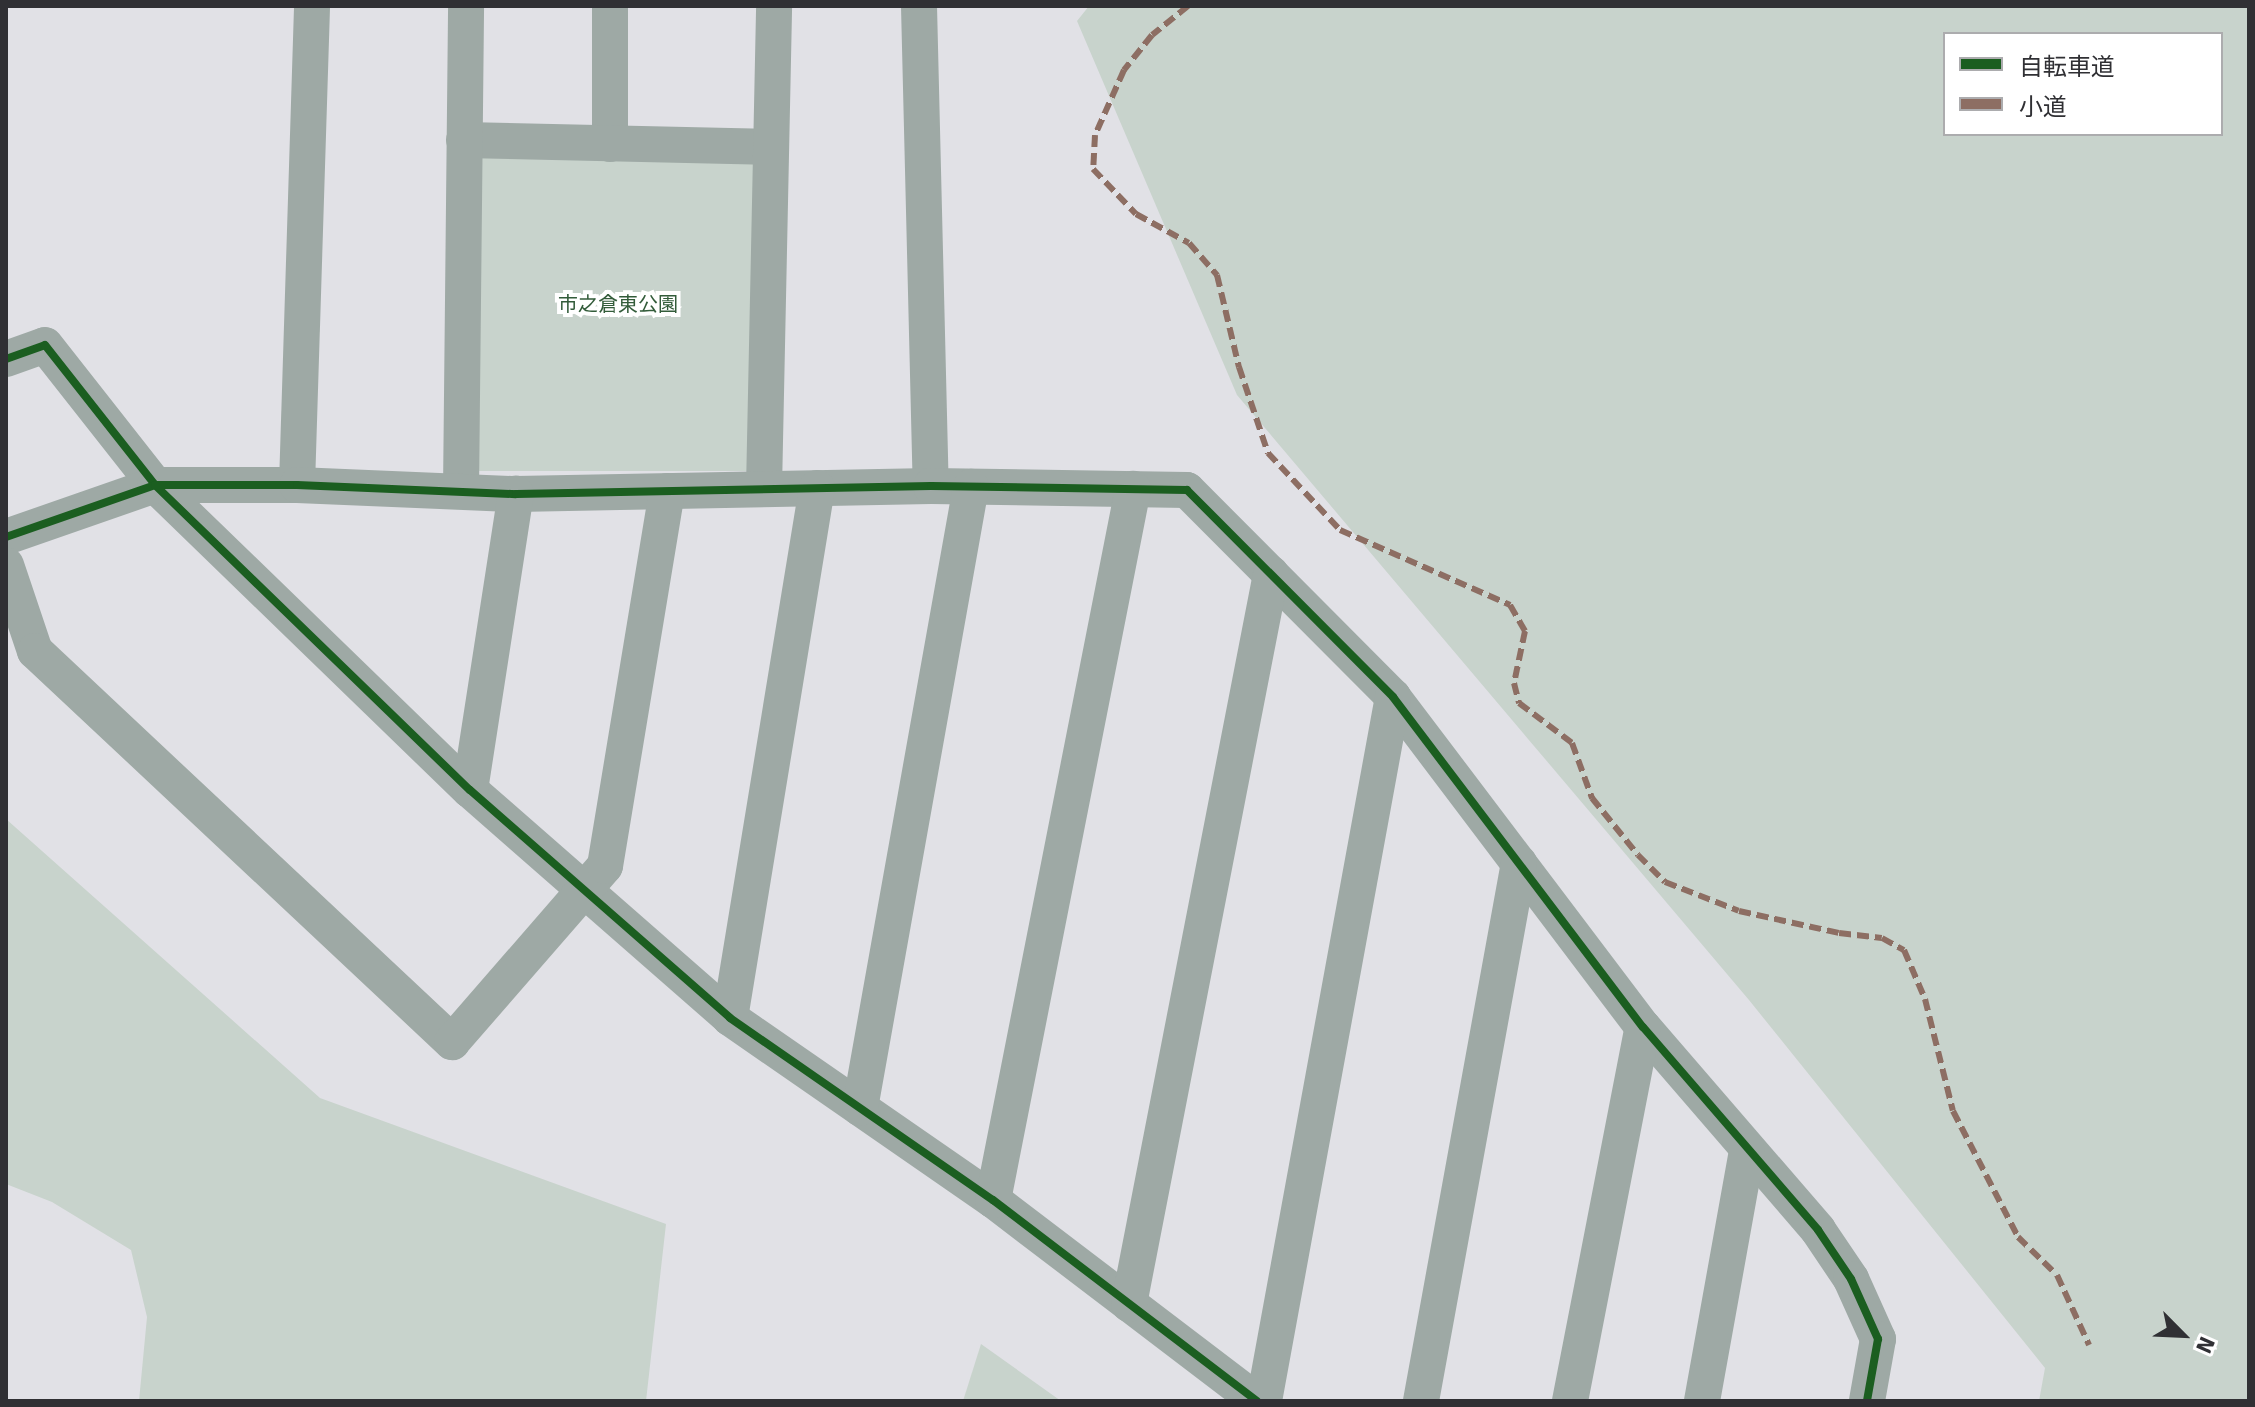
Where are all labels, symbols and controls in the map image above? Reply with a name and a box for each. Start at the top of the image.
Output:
legend [1943,32,2223,136]
text: 自転車道 [2019,52,2115,82]
text: 小道 [2019,92,2067,122]
park label: 市之倉東公園 [558,292,678,316]
north arrow [2143,1295,2223,1375]
text: N [2190,1332,2221,1357]

